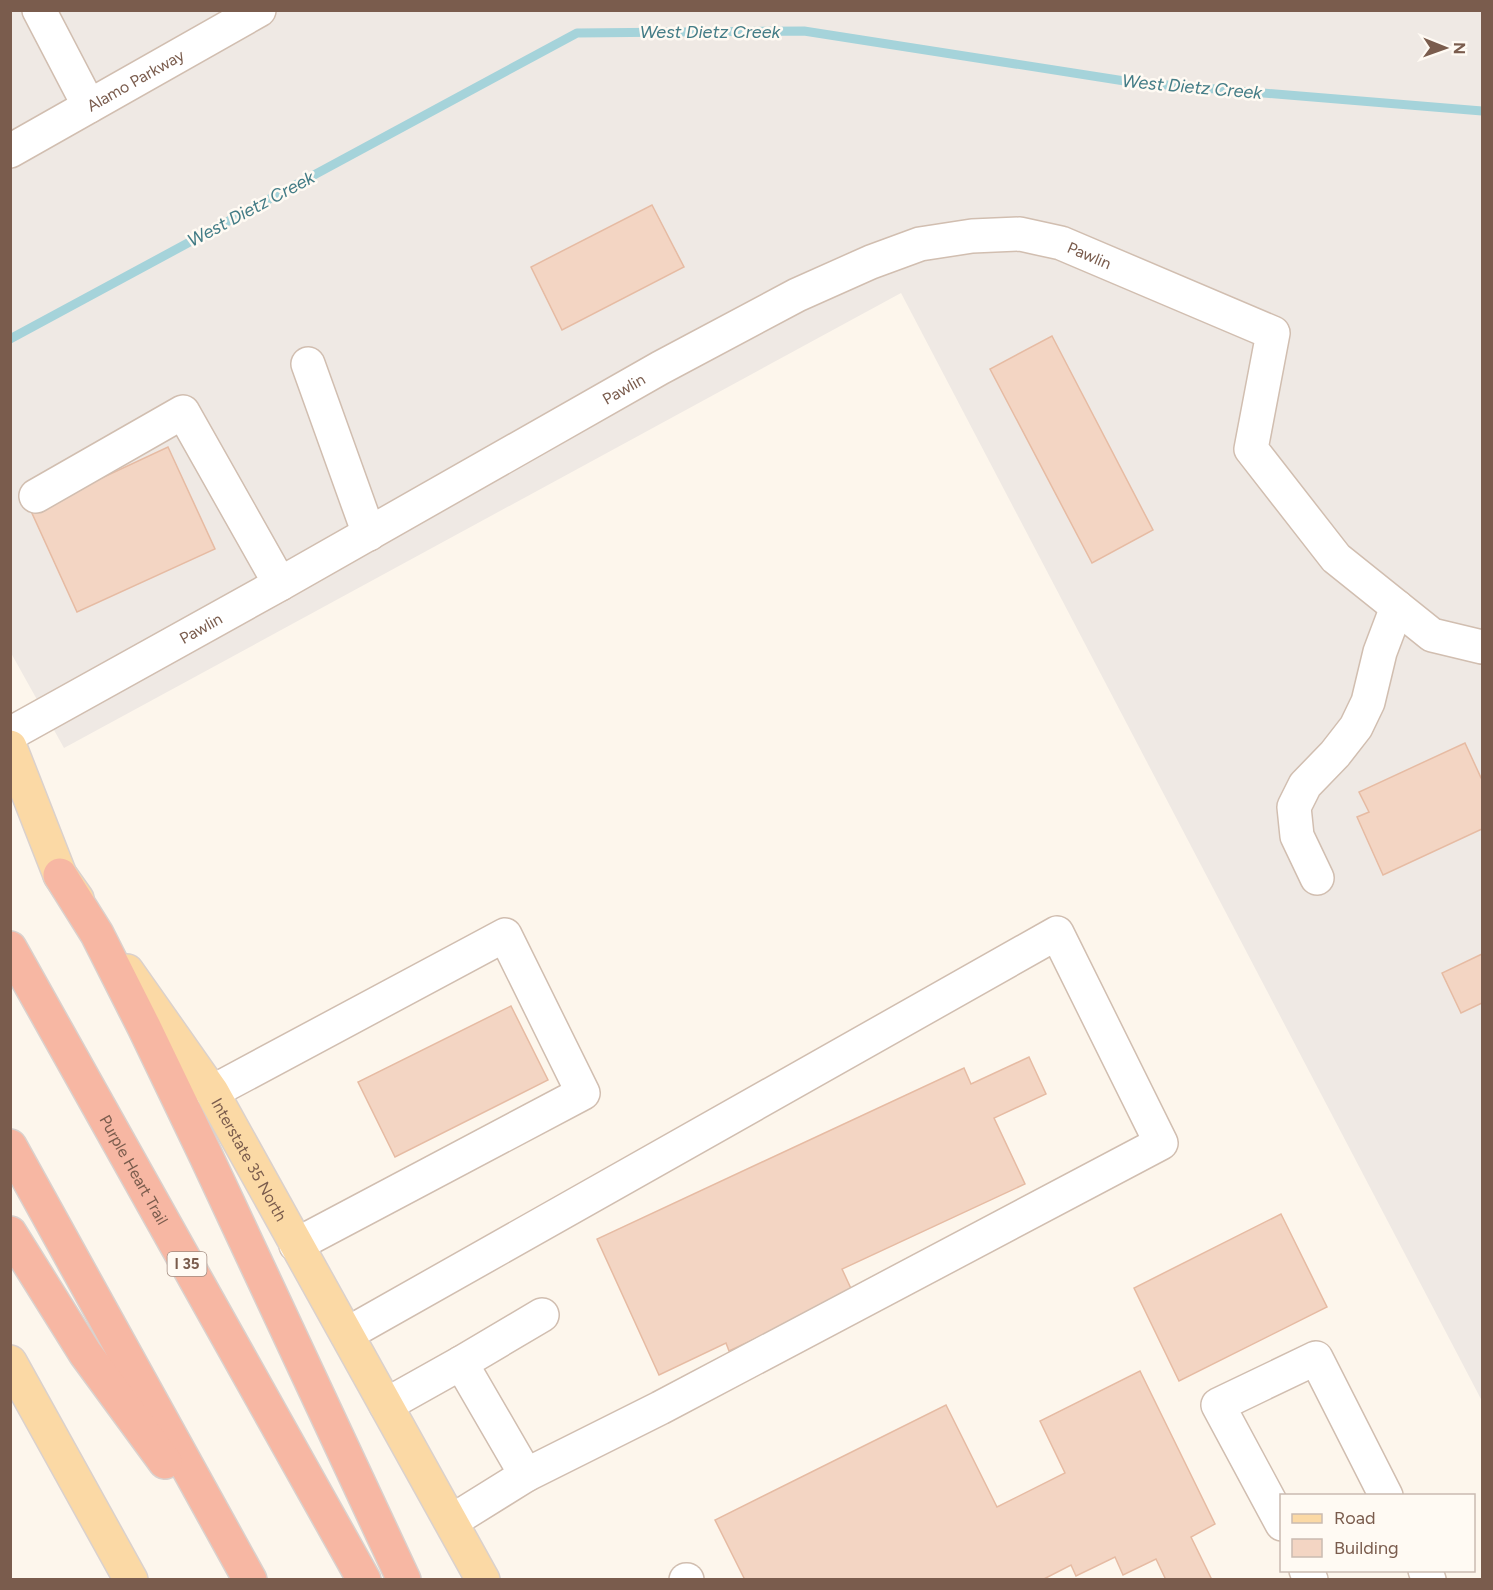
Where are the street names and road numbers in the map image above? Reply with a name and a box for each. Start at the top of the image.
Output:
street label: Alamo Parkway [83,45,188,115]
street label: Pawlin [1065,237,1114,273]
street label: Pawlin [599,369,648,408]
street label: Pawlin [176,609,225,648]
street label: Interstate 35 North [208,1095,291,1224]
street label: Purple Heart Trail [96,1111,172,1228]
road number: I 35 [168,1252,207,1276]

